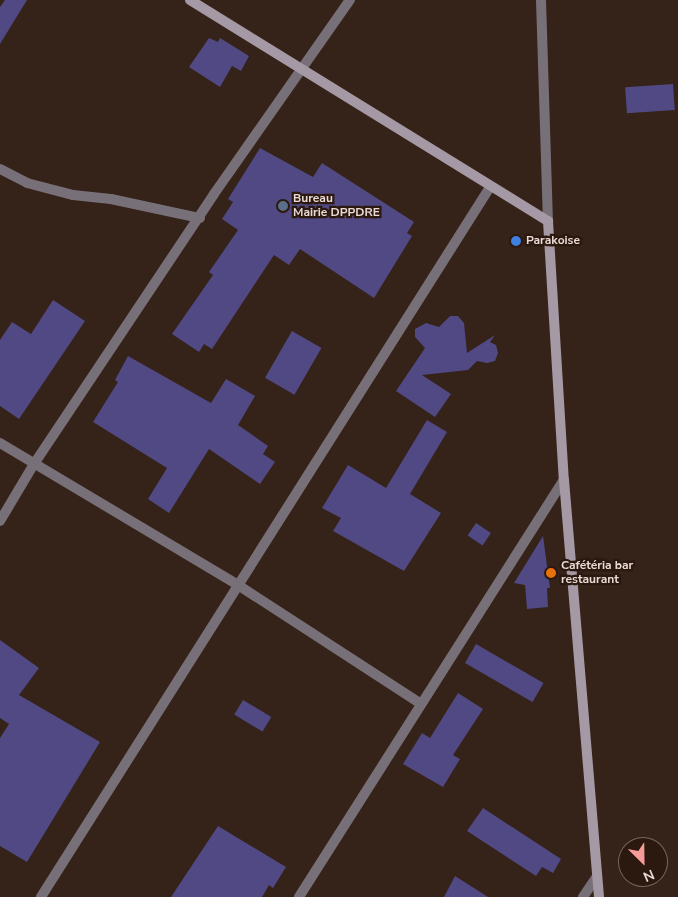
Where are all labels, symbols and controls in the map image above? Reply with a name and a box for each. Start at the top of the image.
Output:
place label: Bureau Mairie DPPDRE [293,192,380,220]
marker: Bureau Mairie DPPDRE [277,200,289,212]
place label: Parakoise [526,234,580,248]
marker: Parakoise [510,235,522,247]
place label: Cafétéria bar restaurant [561,559,633,587]
marker: Cafétéria bar restaurant [545,567,557,579]
north arrow [618,837,668,887]
text: N [640,865,657,886]

